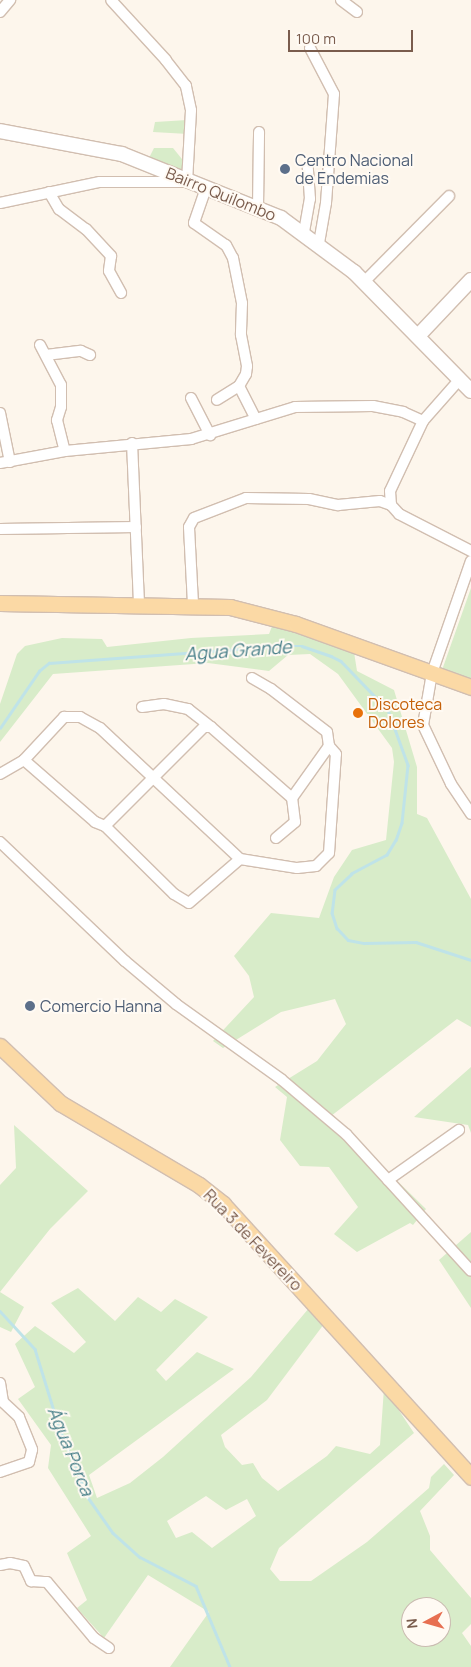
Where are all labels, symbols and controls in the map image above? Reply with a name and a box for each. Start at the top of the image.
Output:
scale bar [291,20,416,52]
text: 100 m [296,28,336,49]
place label: Centro Nacional de Endemias [295,150,414,188]
street label: Bairro Quilombo [163,163,279,225]
marker: Centro Nacional de Endemias [279,163,291,175]
water label: Agua Grande [184,635,292,665]
place label: Discoteca Dolores [368,694,442,732]
marker: Discoteca Dolores [352,707,364,719]
place label: Comercio Hanna [40,996,162,1016]
marker: Comercio Hanna [24,1000,36,1012]
street label: Rua 3 de Fevereiro [200,1185,306,1295]
water label: Água Porca [43,1403,99,1499]
north arrow [401,1597,451,1647]
text: N [402,1618,422,1630]

